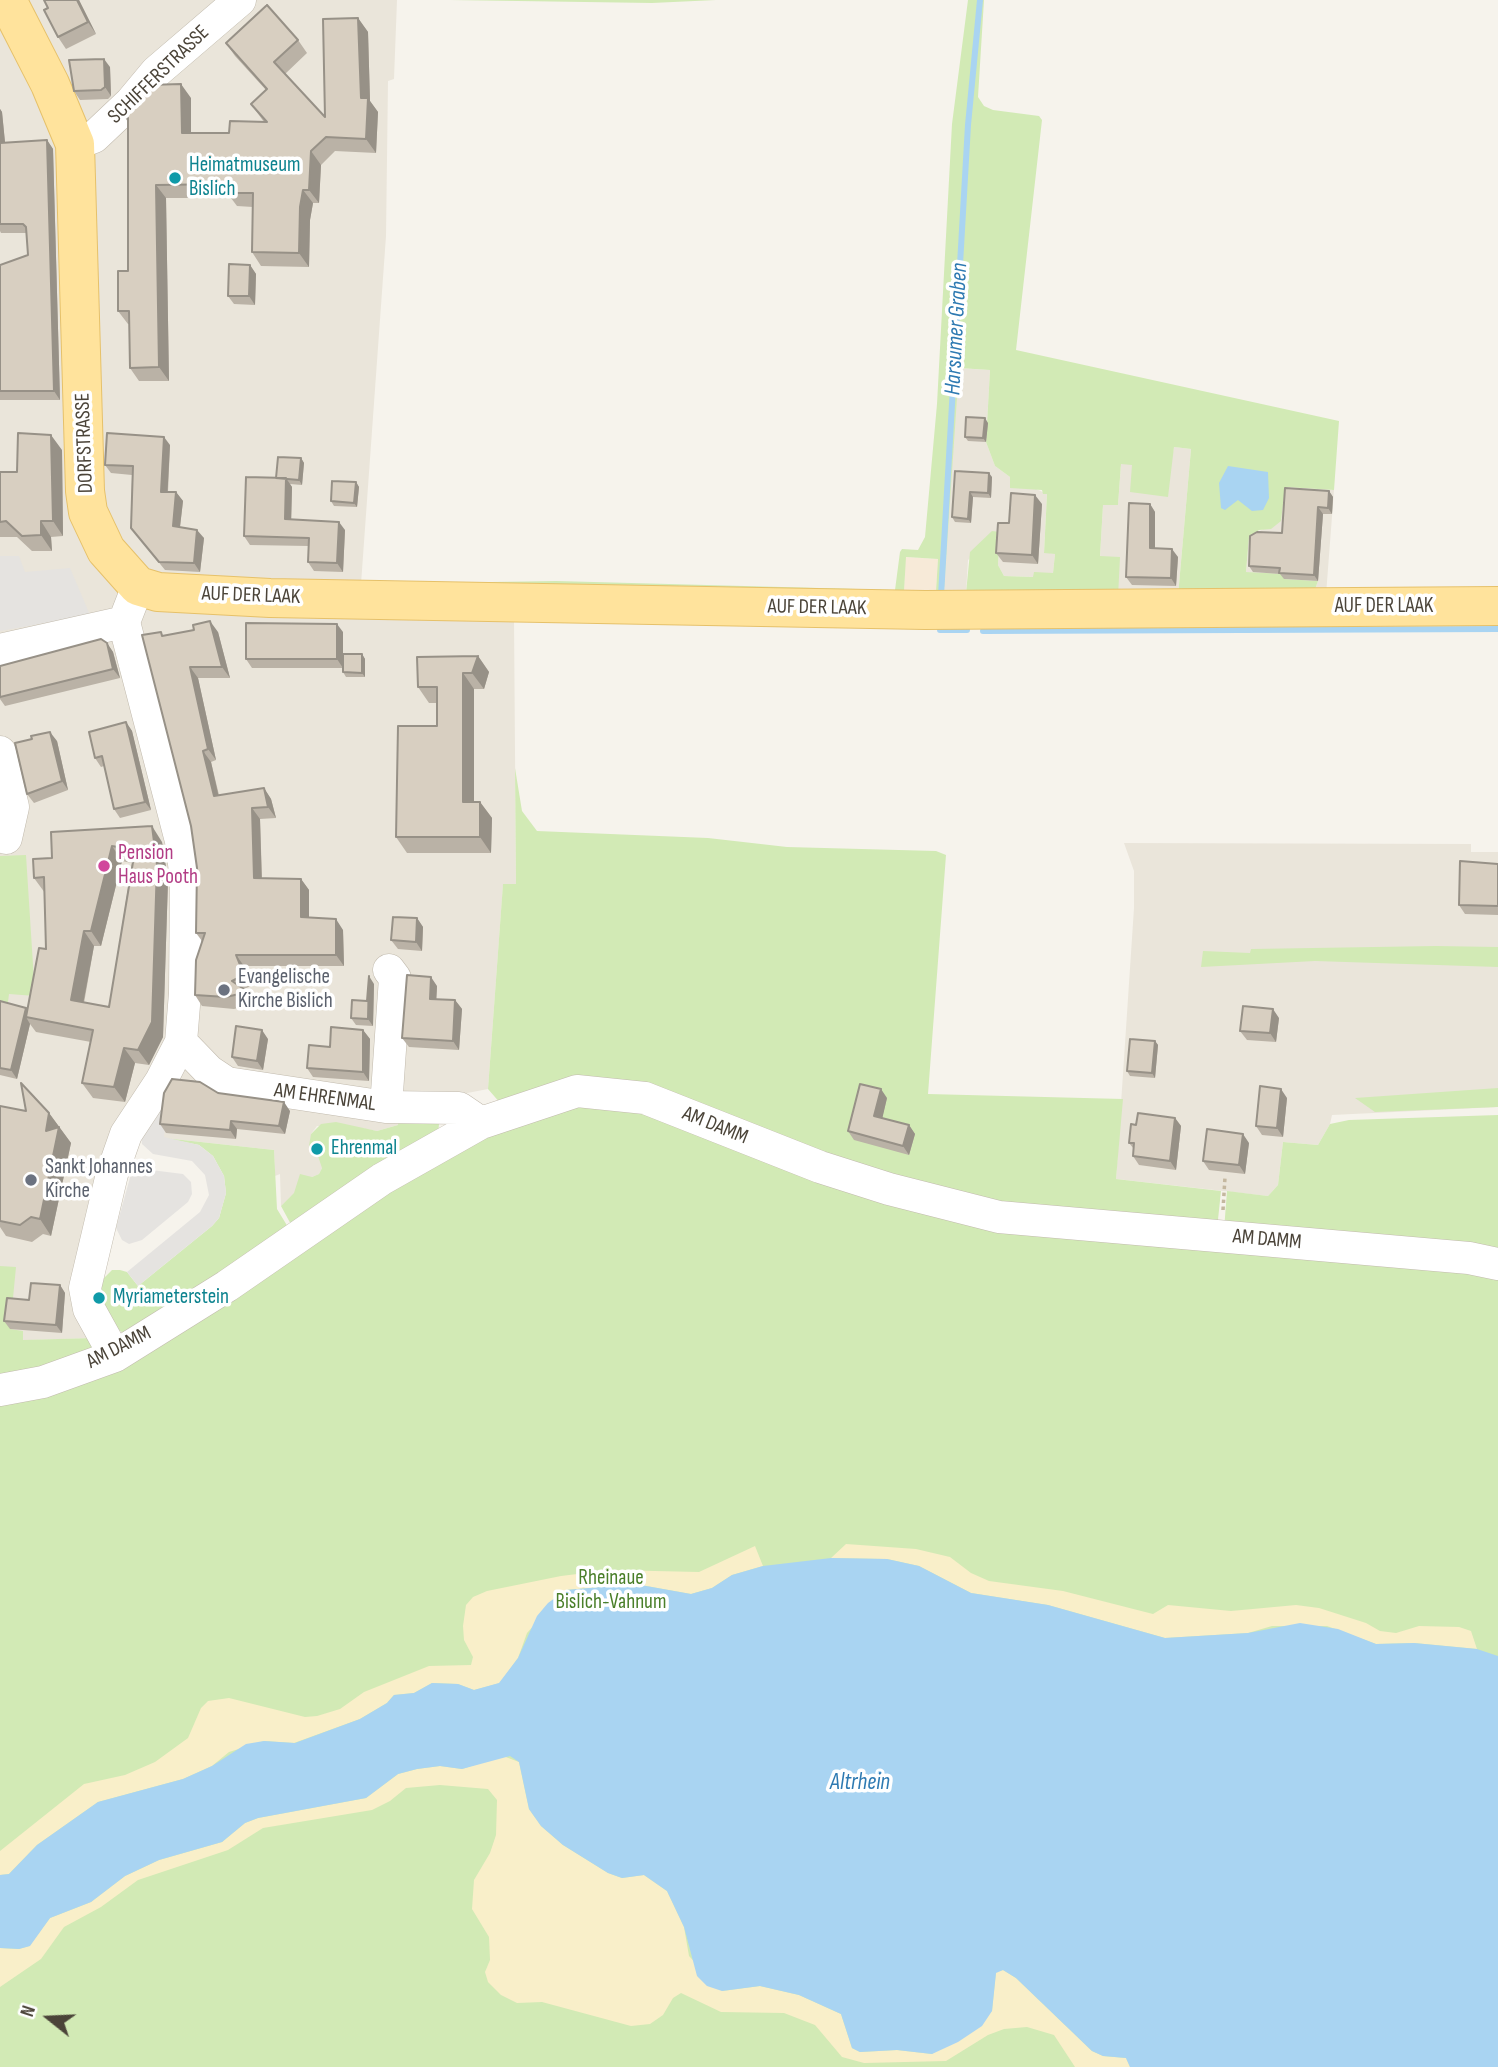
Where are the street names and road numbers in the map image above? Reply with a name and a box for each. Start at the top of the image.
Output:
street label: SCHIFFERSTRASSE [103,20,215,130]
street label: DORFSTRASSE [71,392,99,494]
street label: AUF DER LAAK [201,582,301,610]
street label: AUF DER LAAK [1335,594,1433,620]
street label: AUF DER LAAK [767,595,867,621]
street label: AM EHRENMAL [273,1078,377,1118]
street label: AM DAMM [678,1101,752,1151]
street label: AM DAMM [1232,1224,1302,1256]
street label: AM DAMM [83,1321,155,1375]

